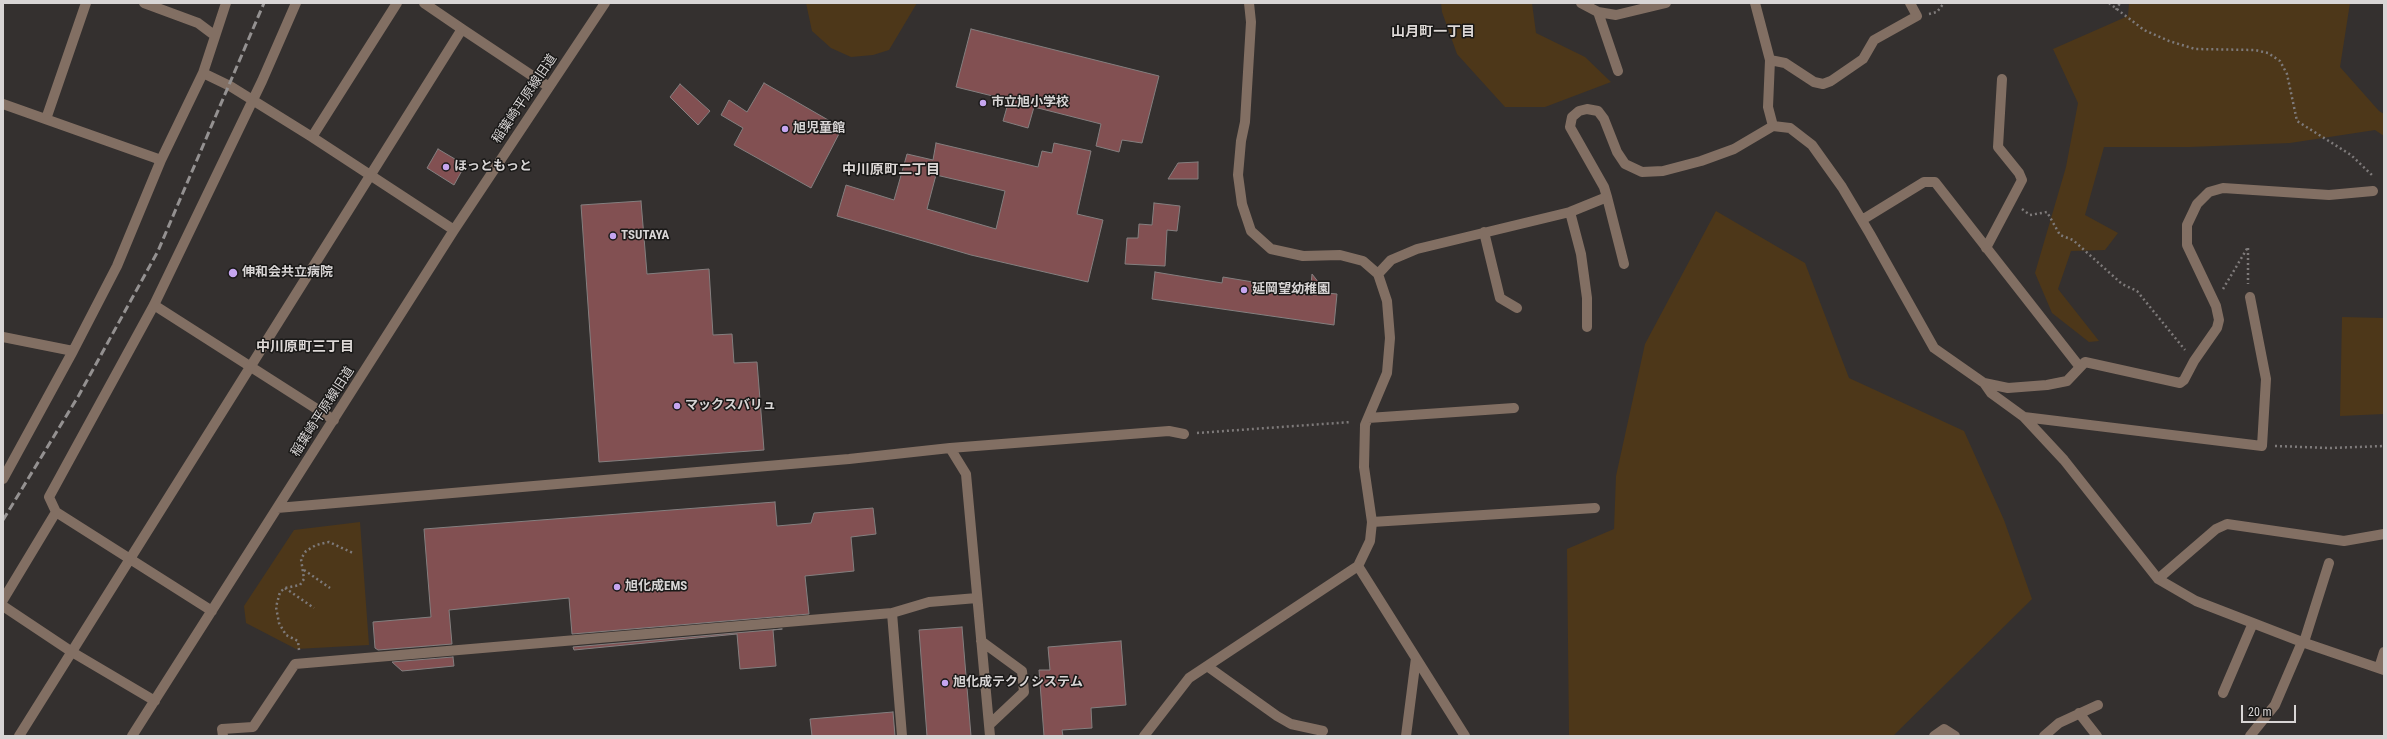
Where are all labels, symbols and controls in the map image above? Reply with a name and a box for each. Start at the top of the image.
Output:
district label: 山月町一丁目 [1391,24,1475,40]
street label: 稲葉崎平原線旧道 [489,52,561,146]
place label: 市立旭小学校 [991,95,1069,111]
marker: 市立旭小学校 [978,98,988,108]
place label: 旭児童館 [793,121,845,137]
marker: 旭児童館 [780,124,790,134]
place label: ほっともっと [454,159,532,175]
marker: ほっともっと [441,162,451,172]
district label: 中川原町二丁目 [842,162,940,178]
place label: TSUTAYA [621,228,669,244]
marker: TSUTAYA [608,231,618,241]
place label: 伸和会共立病院 [242,265,333,281]
marker: 伸和会共立病院 [227,267,239,279]
place label: 延岡望幼稚園 [1252,282,1330,298]
marker: 延岡望幼稚園 [1239,285,1249,295]
district label: 中川原町三丁目 [256,339,354,355]
street label: 稲葉崎平原線旧道 [288,364,358,460]
place label: マックスバリュ [685,398,776,414]
marker: マックスバリュ [672,401,682,411]
place label: 旭化成EMS [625,579,687,595]
marker: 旭化成EMS [612,582,622,592]
place label: 旭化成テクノシステム [953,675,1083,691]
marker: 旭化成テクノシステム [940,678,950,688]
scale bar [2243,697,2298,723]
text: 20 m [2248,705,2272,719]

